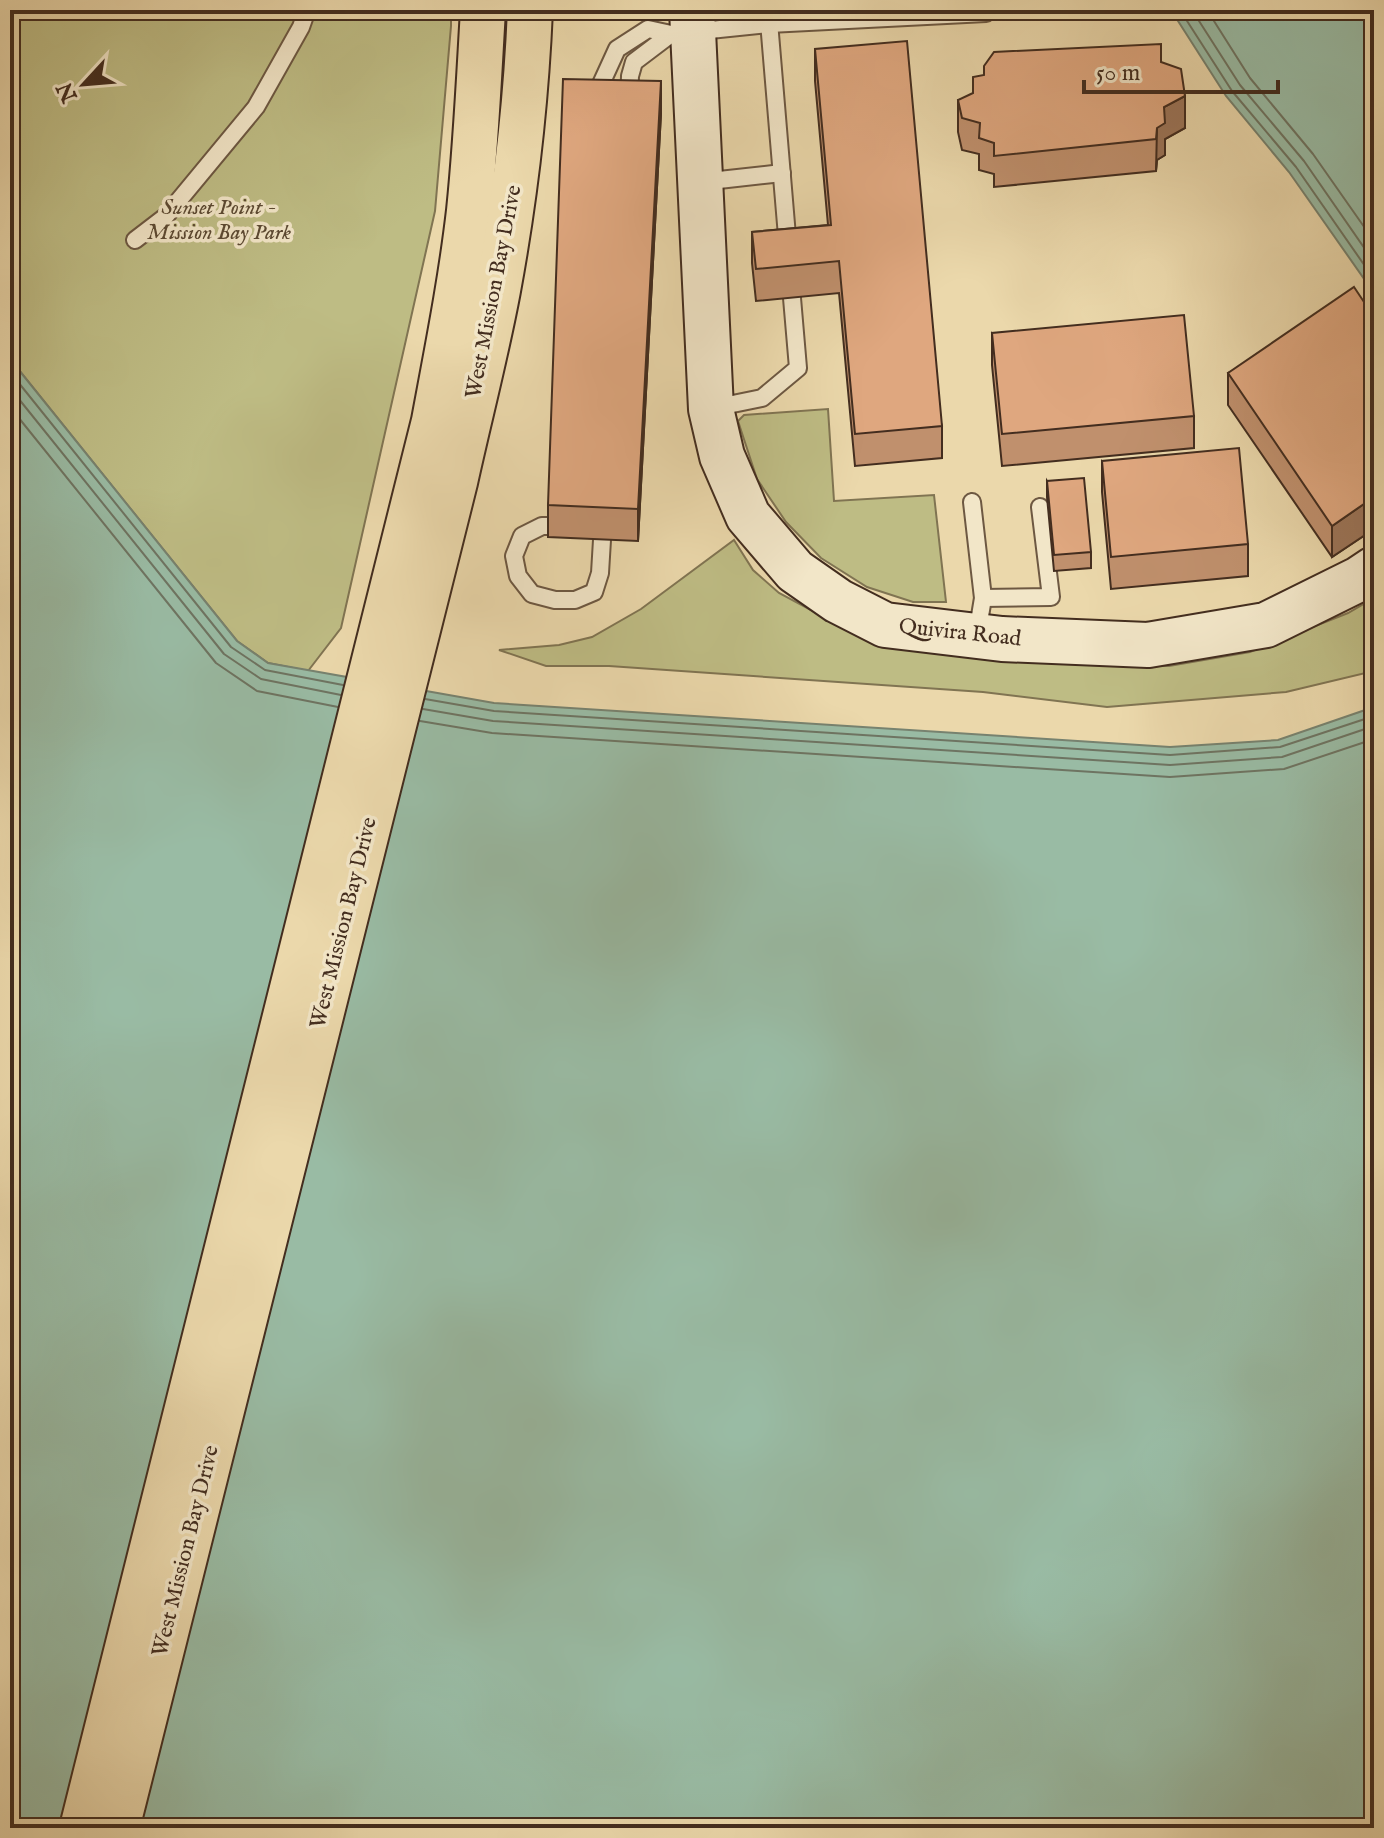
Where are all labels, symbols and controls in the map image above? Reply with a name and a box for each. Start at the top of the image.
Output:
north arrow [44,44,124,124]
scale bar [1084,44,1278,94]
text: 50 m [1096,58,1140,89]
text: N [51,77,85,107]
street label: West Mission Bay Drive [460,183,528,401]
park label: Sunset Point - Mission Bay Park [147,194,291,247]
street label: Quivira Road [897,613,1023,653]
street label: West Mission Bay Drive [304,814,384,1032]
street label: West Mission Bay Drive [146,1442,226,1660]

